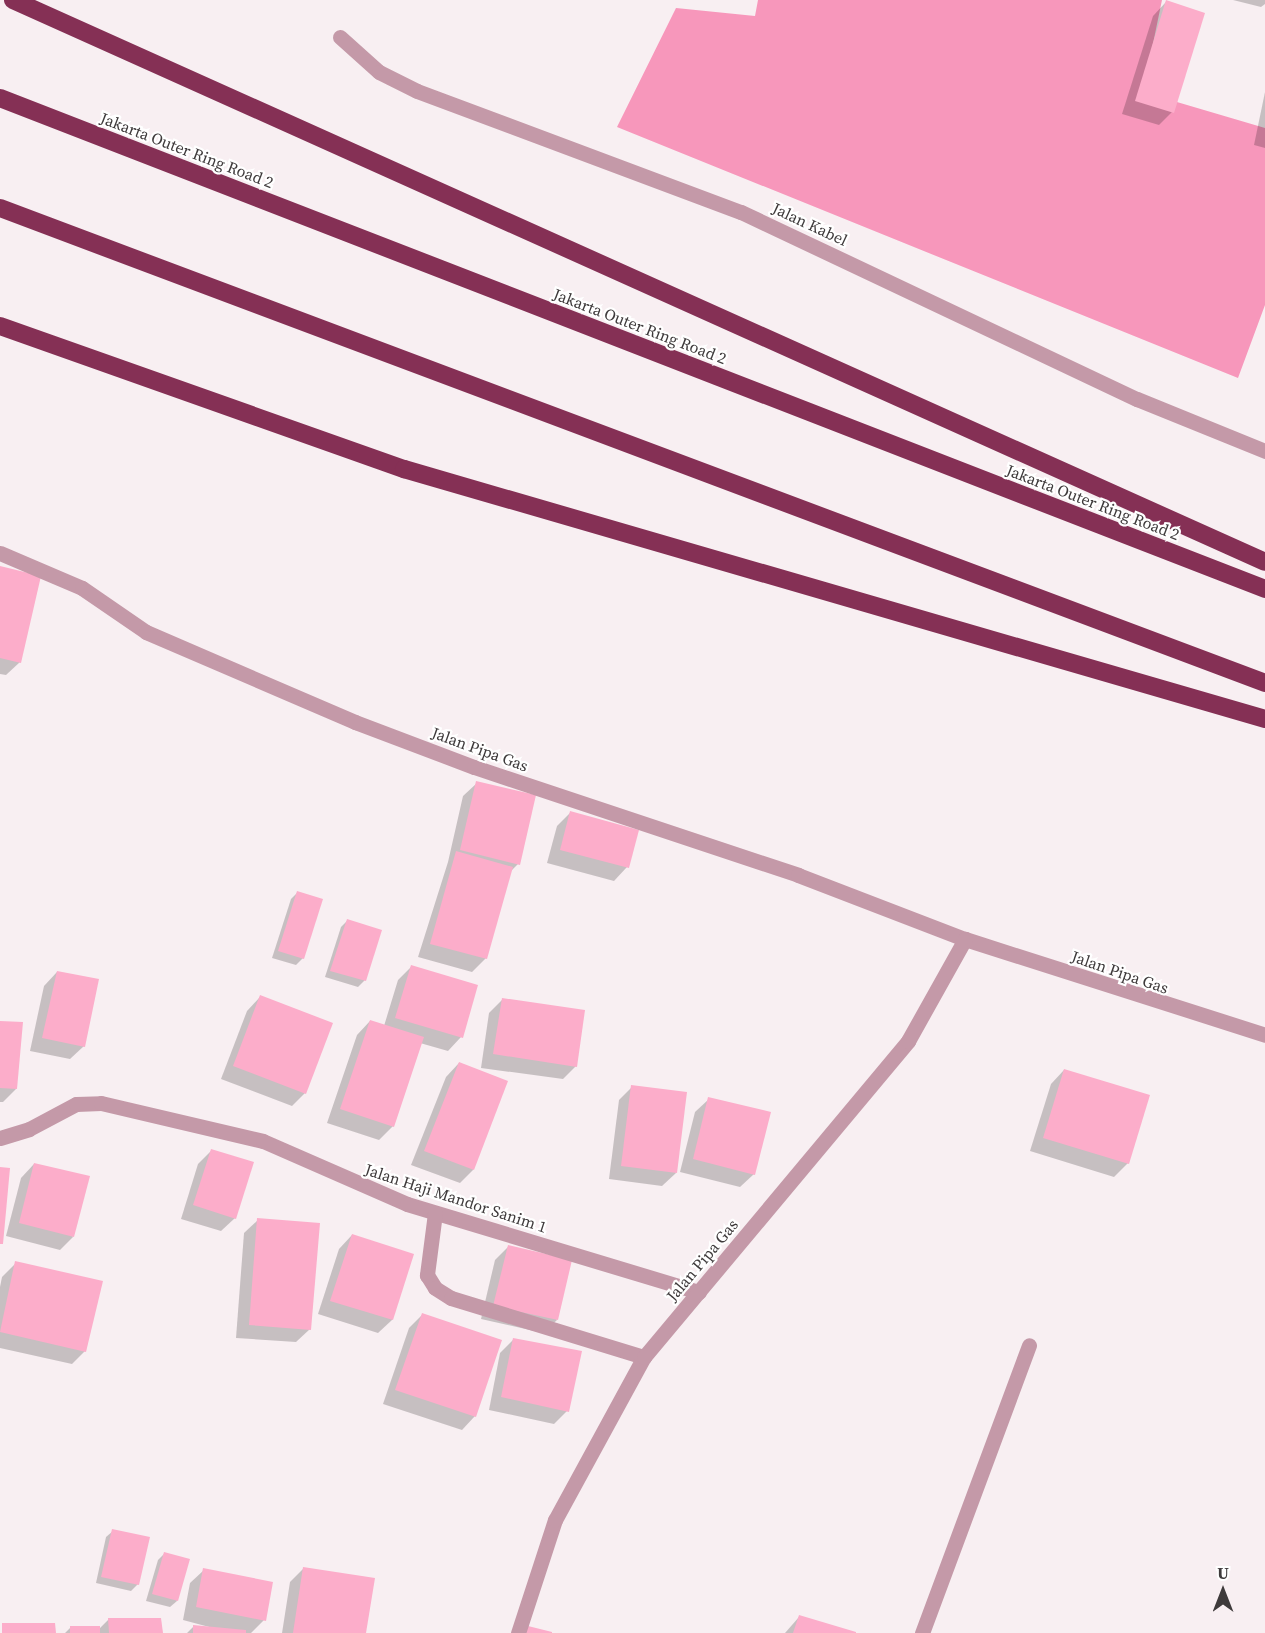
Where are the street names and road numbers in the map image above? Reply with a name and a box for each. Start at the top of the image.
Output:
street label: Jakarta Outer Ring Road 2 [98,108,276,192]
street label: Jalan Kabel [769,198,851,250]
street label: Jakarta Outer Ring Road 2 [551,284,729,368]
street label: Jakarta Outer Ring Road 2 [1004,460,1182,544]
street label: Jalan Pipa Gas [429,723,531,775]
street label: Jalan Pipa Gas [1069,946,1171,998]
street label: Jalan Haji Mandor Sanim 1 [363,1159,549,1237]
street label: Jalan Pipa Gas [662,1215,742,1305]

